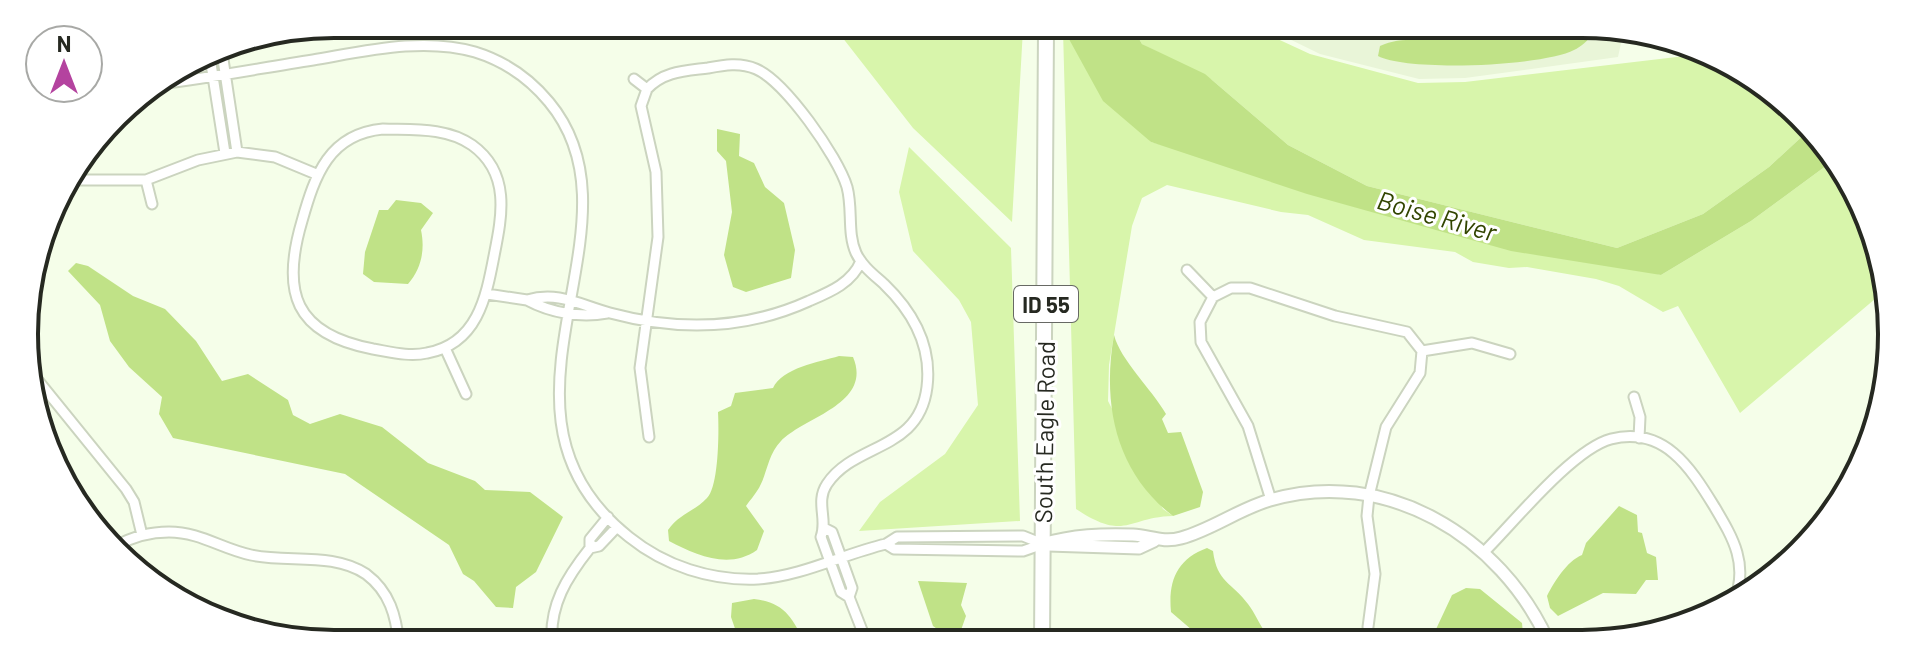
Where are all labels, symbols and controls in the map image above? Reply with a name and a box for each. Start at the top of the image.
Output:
north arrow [24,24,104,104]
text: N [57,30,71,56]
water label: Boise River [1374,183,1501,247]
road number: ID 55 [1014,286,1078,322]
street label: South Eagle Road [1028,341,1060,523]

